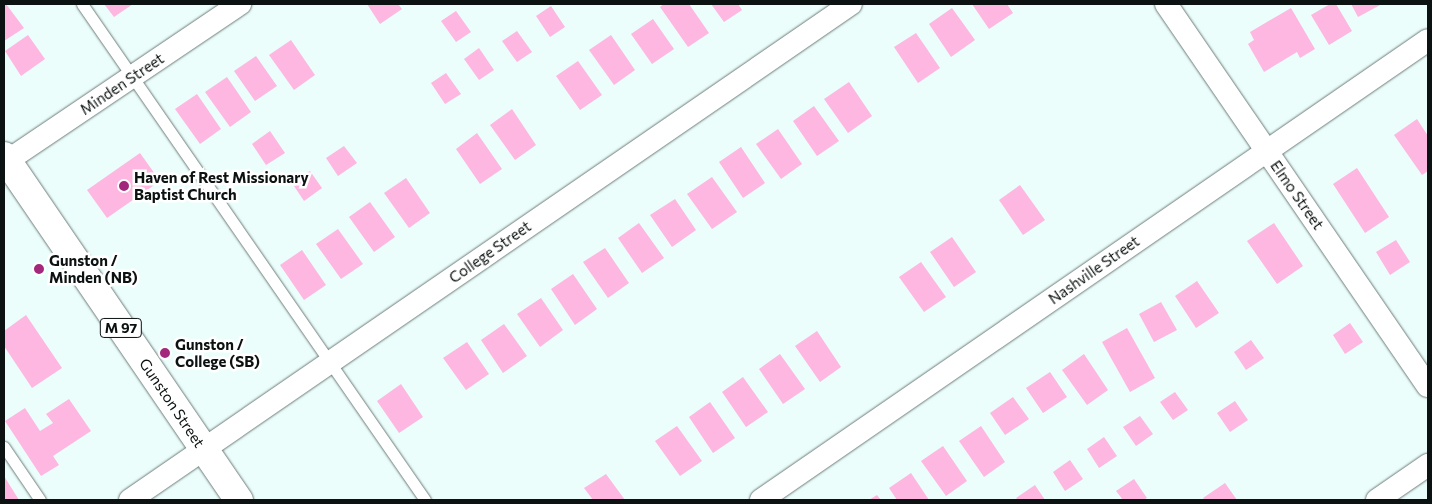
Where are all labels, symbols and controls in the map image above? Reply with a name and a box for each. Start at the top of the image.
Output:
street label: Minden Street [77,49,167,119]
street label: Elmo Street [1267,157,1327,233]
place label: Haven of Rest Missionary Baptist Church [134,168,309,203]
marker: Haven of Rest Missionary Baptist Church [118,180,130,192]
street label: College Street [446,217,534,287]
street label: Nashville Street [1045,232,1143,308]
place label: Gunston / Minden (NB) [49,251,138,286]
marker: Gunston / Minden (NB) [33,263,45,275]
road number: M 97 [100,316,142,339]
place label: Gunston / College (SB) [175,335,260,370]
marker: Gunston / College (SB) [159,347,171,359]
street label: Gunston Street [136,355,208,451]

